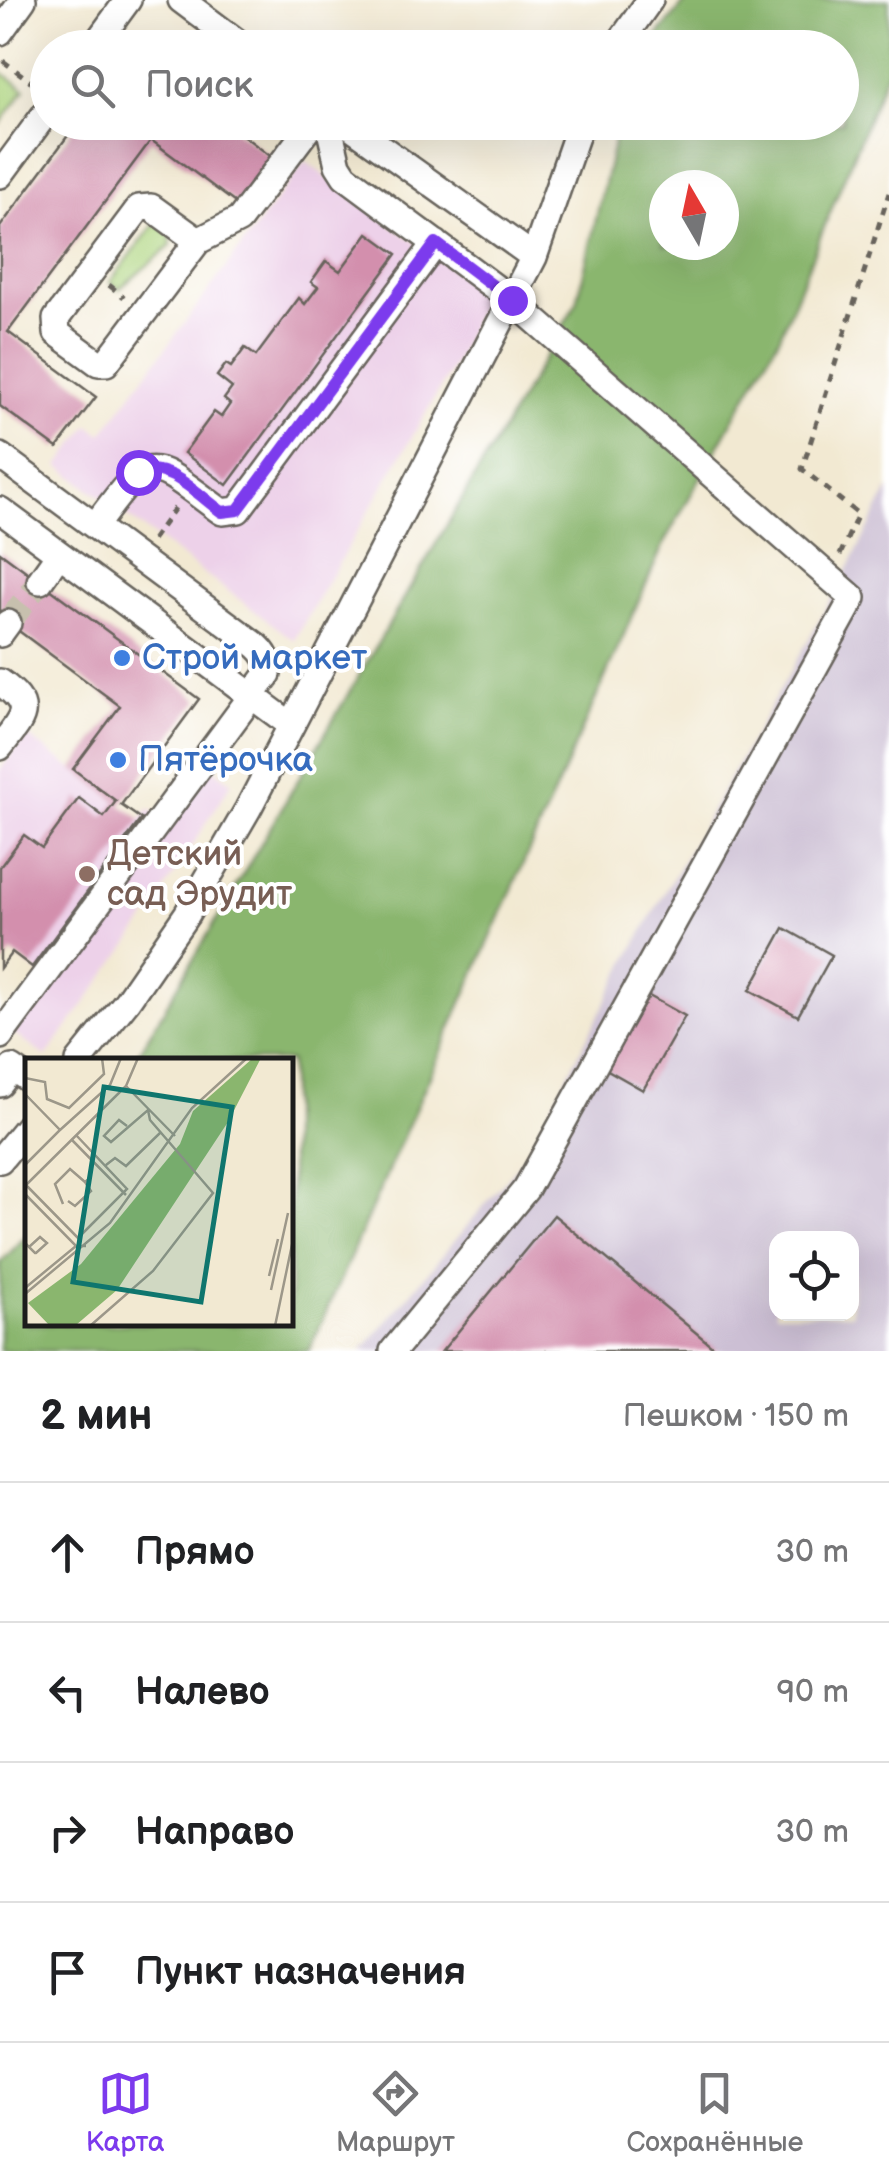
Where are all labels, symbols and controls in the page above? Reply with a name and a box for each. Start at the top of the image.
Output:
search box [30,30,859,140]
icon: search [65,58,120,113]
text: Поиск [145,63,253,108]
north arrow [649,170,739,260]
route end [490,278,536,324]
route start [116,450,162,496]
place label: Строй маркет [142,637,367,680]
marker: Строй маркет [111,647,133,669]
place label: Пятёрочка [138,739,314,782]
marker: Пятёрочка [107,749,129,771]
place label: Детский сад Эрудит [107,833,292,916]
marker: Детский сад Эрудит [76,863,98,885]
inset map [25,1058,292,1326]
map controls [769,1231,859,1321]
button: locate [769,1231,859,1321]
text: 2 мин [40,1391,152,1442]
text: Пешком · 150 m [623,1397,849,1436]
icon: ahead [40,1525,95,1580]
text: Прямо [135,1530,254,1575]
text: 30 m [775,1533,849,1572]
icon: left [40,1665,95,1720]
text: Налево [135,1670,270,1715]
text: 90 m [777,1673,849,1712]
icon: right [40,1805,95,1860]
text: Направо [135,1810,294,1855]
text: 30 m [775,1813,849,1852]
icon: arrive [40,1945,95,2000]
text: Пункт назначения [135,1950,466,1995]
tab: Карта [86,2066,165,2159]
tab: Маршрут [336,2066,455,2159]
tab: Сохранённые [626,2066,803,2159]

